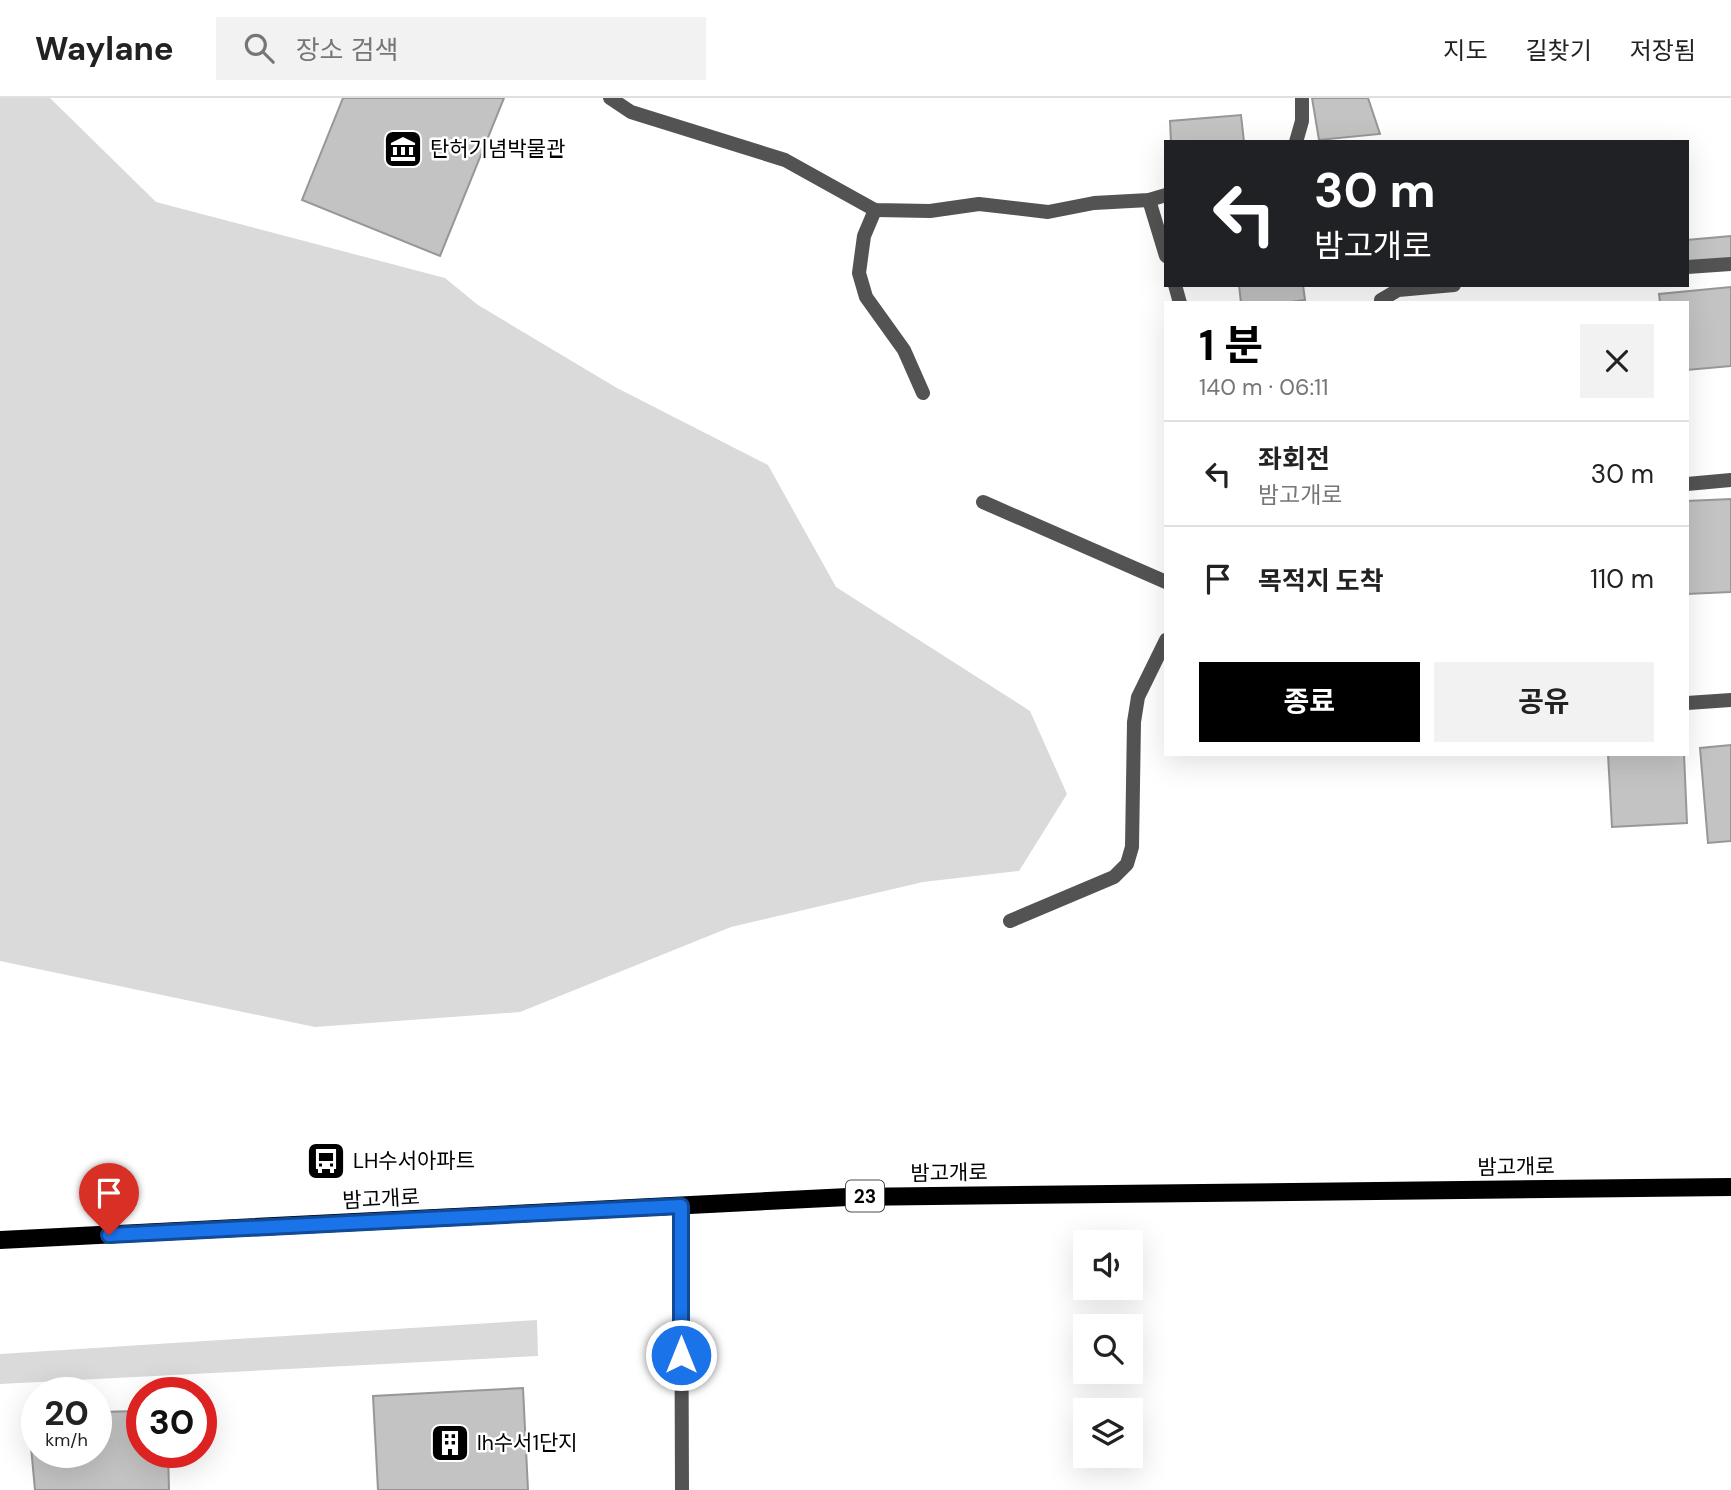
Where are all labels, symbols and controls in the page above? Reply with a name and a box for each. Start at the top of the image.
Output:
search box [216,17,706,80]
text: Waylane [35,27,174,70]
icon: search [240,29,278,67]
text: 장소 검색 [296,33,398,67]
text: 지도 [1443,35,1488,66]
text: 길찾기 [1526,35,1592,66]
text: 저장됨 [1630,35,1696,66]
museum icon: 탄허기념박물관 [382,128,424,170]
place label: 탄허기념박물관 [430,135,565,163]
text: 30 m [1314,158,1436,222]
icon: left [1199,168,1290,259]
text: 밤고개로 [1314,225,1432,267]
text: 1 분 [1199,318,1263,373]
button: close [1580,324,1654,398]
text: 140 m · 06:11 [1199,372,1328,402]
text: 좌회전 [1258,442,1330,476]
icon: left [1199,455,1237,493]
text: 30 m [1591,457,1654,491]
text: 밤고개로 [1258,480,1343,510]
icon: arrive [1199,560,1237,598]
text: 110 m [1590,562,1654,596]
text: 목적지 도착 [1258,564,1384,598]
button: 종료 [1199,662,1420,742]
button: 공유 [1434,662,1654,742]
bus stop icon: LH수서아파트 [305,1140,347,1182]
place label: LH수서아파트 [353,1147,475,1175]
street label: 밤고개로 [1477,1152,1555,1182]
street label: 밤고개로 [910,1158,988,1188]
pin [79,1163,139,1235]
icon: arrive [90,1174,128,1212]
road number: 23 [846,1180,884,1212]
street label: 밤고개로 [342,1183,420,1215]
map controls [1073,1230,1143,1468]
button: sound [1073,1230,1143,1300]
button: search [1073,1314,1143,1384]
position arrow [644,1318,718,1392]
speed limit sign: 30 [126,1377,217,1468]
text: 20 [44,1390,89,1436]
button: layers [1073,1398,1143,1468]
building icon: lh수서1단지 [429,1422,471,1464]
text: km/h [45,1428,88,1452]
place label: lh수서1단지 [477,1429,578,1457]

